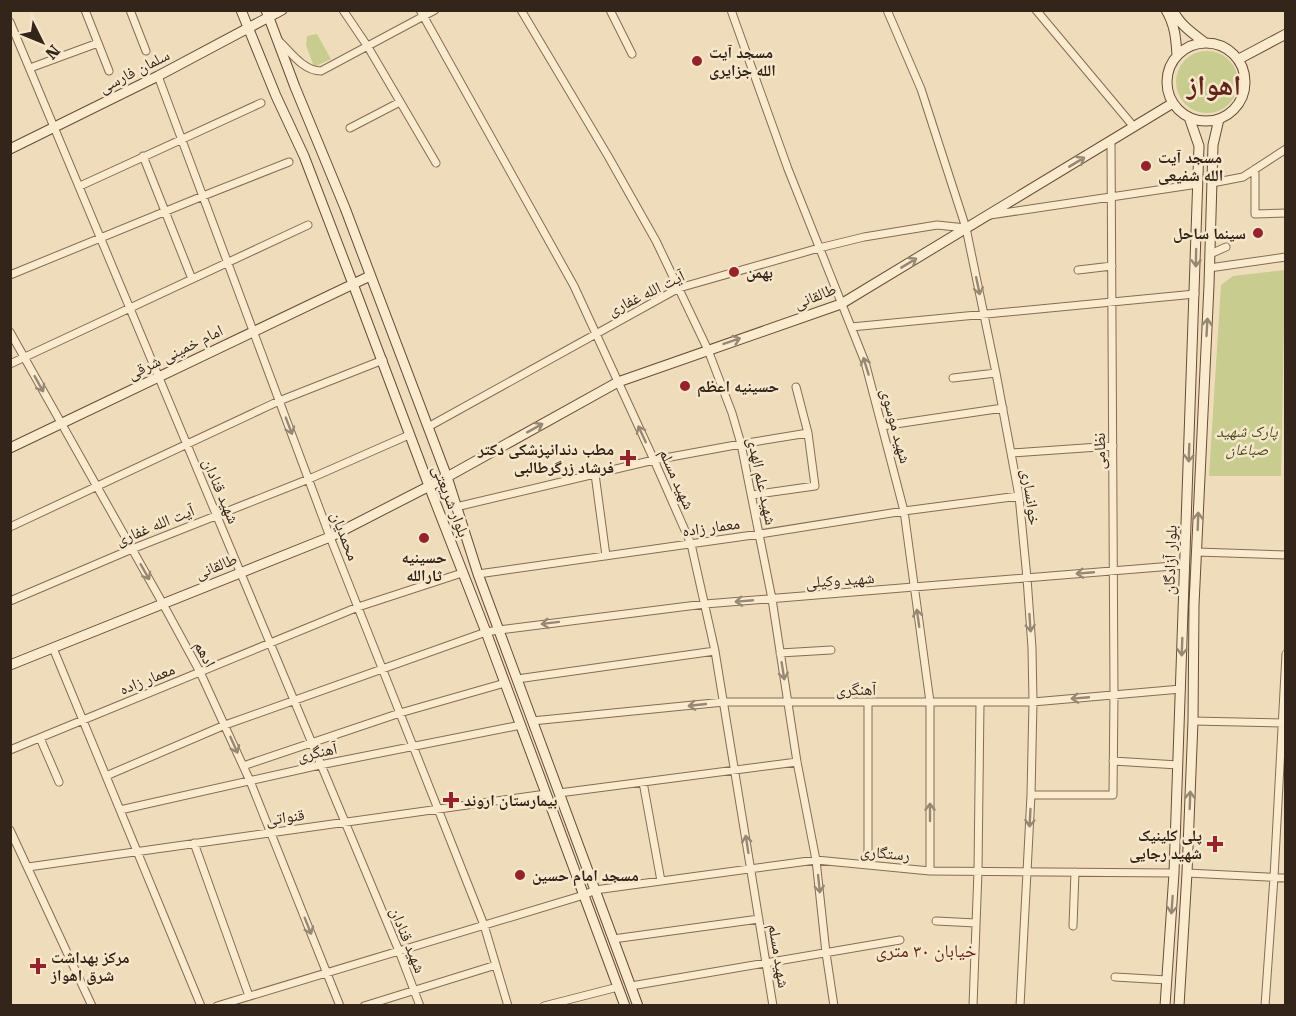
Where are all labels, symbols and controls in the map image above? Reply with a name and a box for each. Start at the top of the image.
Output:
north arrow [12,12,72,72]
text: N [41,41,64,63]
place label: مسجد آیت الله جزایری [709,43,776,80]
street label: سلمان فارسی [95,45,173,98]
marker: مسجد آیت الله جزایری [690,54,704,68]
district label: اهواز [1186,69,1241,102]
place label: مسجد آیت الله شفیعی [1158,148,1223,185]
one-way arrow [1068,156,1085,168]
marker: مسجد آیت الله شفیعی [1139,159,1153,173]
place label: سینما ساحل [1173,224,1246,243]
marker: سینما ساحل [1251,226,1265,240]
one-way arrow [1190,247,1202,267]
one-way arrow [900,256,917,268]
place label: بهمن [746,263,773,282]
marker: بهمن [727,265,741,279]
street label: آیت الله غفاری [604,266,689,321]
one-way arrow [973,276,985,295]
street label: طالقانی [791,279,839,314]
one-way arrow [1201,317,1212,337]
street label: امام خمینی شرقی [124,321,226,384]
one-way arrow [722,335,741,346]
one-way arrow [860,357,871,376]
one-way arrow [34,374,45,392]
place label: حسینیه اعظم [697,377,779,398]
marker: حسینیه اعظم [678,379,692,393]
street label: شهید موسوی [876,386,915,466]
one-way arrow [284,416,295,434]
one-way arrow [526,422,543,434]
park label: پارک شهید صباغان [1216,422,1278,460]
one-way arrow [636,425,647,443]
street label: نظامی [1090,433,1110,469]
street label: شهید علم الهدی [742,435,781,527]
place label: مطب دندانپزشکی دکتر فرشاد زرگرطالبی [477,440,614,477]
one-way arrow [1184,442,1195,462]
street label: شهید مسلم [654,446,699,513]
marker: مطب دندانپزشکی دکتر فرشاد زرگرطالبی [619,449,637,467]
street label: شهید قنادان [198,455,243,527]
street label: بلوار شریعتی [428,462,473,540]
street label: خوانساری [1017,468,1044,526]
street label: آیت الله غفاری [113,500,198,550]
street label: محمدیان [326,509,363,564]
one-way arrow [1193,512,1204,532]
street label: معمار زاده [681,514,741,540]
street label: بلوار آزادگان [1159,525,1182,596]
marker: حسینیه ثارالله [417,531,431,545]
place label: حسینیه ثارالله [401,548,447,585]
street label: طالقانی [192,549,240,584]
one-way arrow [139,563,151,580]
street label: شهید وکیلی [805,568,875,593]
one-way arrow [1075,568,1095,579]
one-way arrow [735,596,754,607]
one-way arrow [913,608,924,628]
one-way arrow [1025,613,1036,633]
one-way arrow [541,618,561,629]
one-way arrow [1176,637,1188,657]
street label: ادهم [189,638,220,671]
street label: معمار زاده [117,659,177,699]
one-way arrow [777,661,788,681]
street label: آهنگری [836,680,877,700]
one-way arrow [1071,693,1091,704]
one-way arrow [687,700,707,711]
one-way arrow [228,736,240,754]
street label: آهنگری [295,738,340,766]
marker: بیمارستان اروند [442,791,460,809]
place label: بیمارستان اروند [464,791,557,810]
one-way arrow [1185,791,1196,811]
one-way arrow [924,803,936,823]
street label: قنواتی [264,805,306,830]
one-way arrow [1024,808,1035,828]
place label: پلی کلینیک شهید رجایی [1129,826,1202,863]
one-way arrow [742,835,753,854]
marker: پلی کلینیک شهید رجایی [1206,835,1224,853]
street label: رستگاری [859,841,911,866]
place label: مسجد امام حسین [532,866,639,887]
marker: مسجد امام حسین [513,868,527,882]
one-way arrow [814,874,825,894]
one-way arrow [1166,895,1177,915]
street label: شهید قنادان [385,904,430,976]
one-way arrow [303,916,314,934]
street label: شهید مسلم [764,923,793,989]
district label: خیابان ۳۰ متری [876,940,976,962]
place label: مرکز بهداشت شرق اهواز [50,948,130,985]
marker: مرکز بهداشت شرق اهواز [29,957,47,975]

